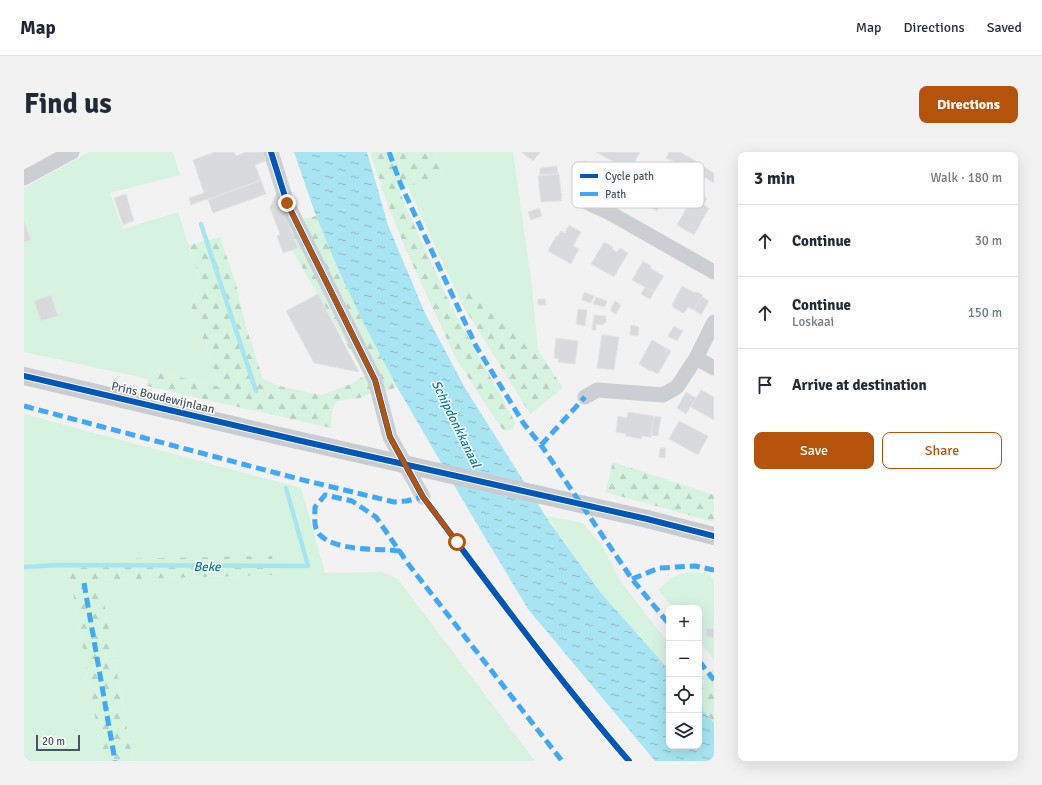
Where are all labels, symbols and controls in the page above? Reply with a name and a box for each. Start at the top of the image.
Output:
text: Map [20,16,56,40]
text: Map [856,19,882,36]
text: Directions [904,19,965,36]
text: Saved [987,19,1022,36]
button: Directions [919,86,1018,123]
text: Find us [24,87,112,121]
legend [572,162,704,208]
text: 3 min [754,168,795,189]
text: Cycle path [605,170,654,183]
text: Walk · 180 m [931,170,1002,186]
text: Path [605,188,626,201]
route end [278,194,296,212]
icon: ahead [754,230,776,252]
text: Continue [792,232,851,250]
text: 30 m [975,233,1002,249]
text: Continue [792,296,851,314]
icon: ahead [754,302,776,324]
text: 150 m [968,305,1002,321]
text: Loskaai [792,314,834,330]
icon: arrive [754,374,776,396]
text: Arrive at destination [792,376,927,394]
water label: Schipdonkkanaal [428,378,485,471]
street label: Prins Boudewijnlaan [110,379,216,417]
button: Save [754,432,874,469]
button: Share [882,432,1002,469]
route start [448,533,466,551]
water label: Beke [193,559,222,575]
map controls [666,605,702,749]
button: + [666,605,702,641]
button: − [666,641,702,677]
button: locate [666,677,702,713]
button: layers [666,713,702,749]
scale bar [36,733,80,752]
text: 20 m [42,735,65,748]

